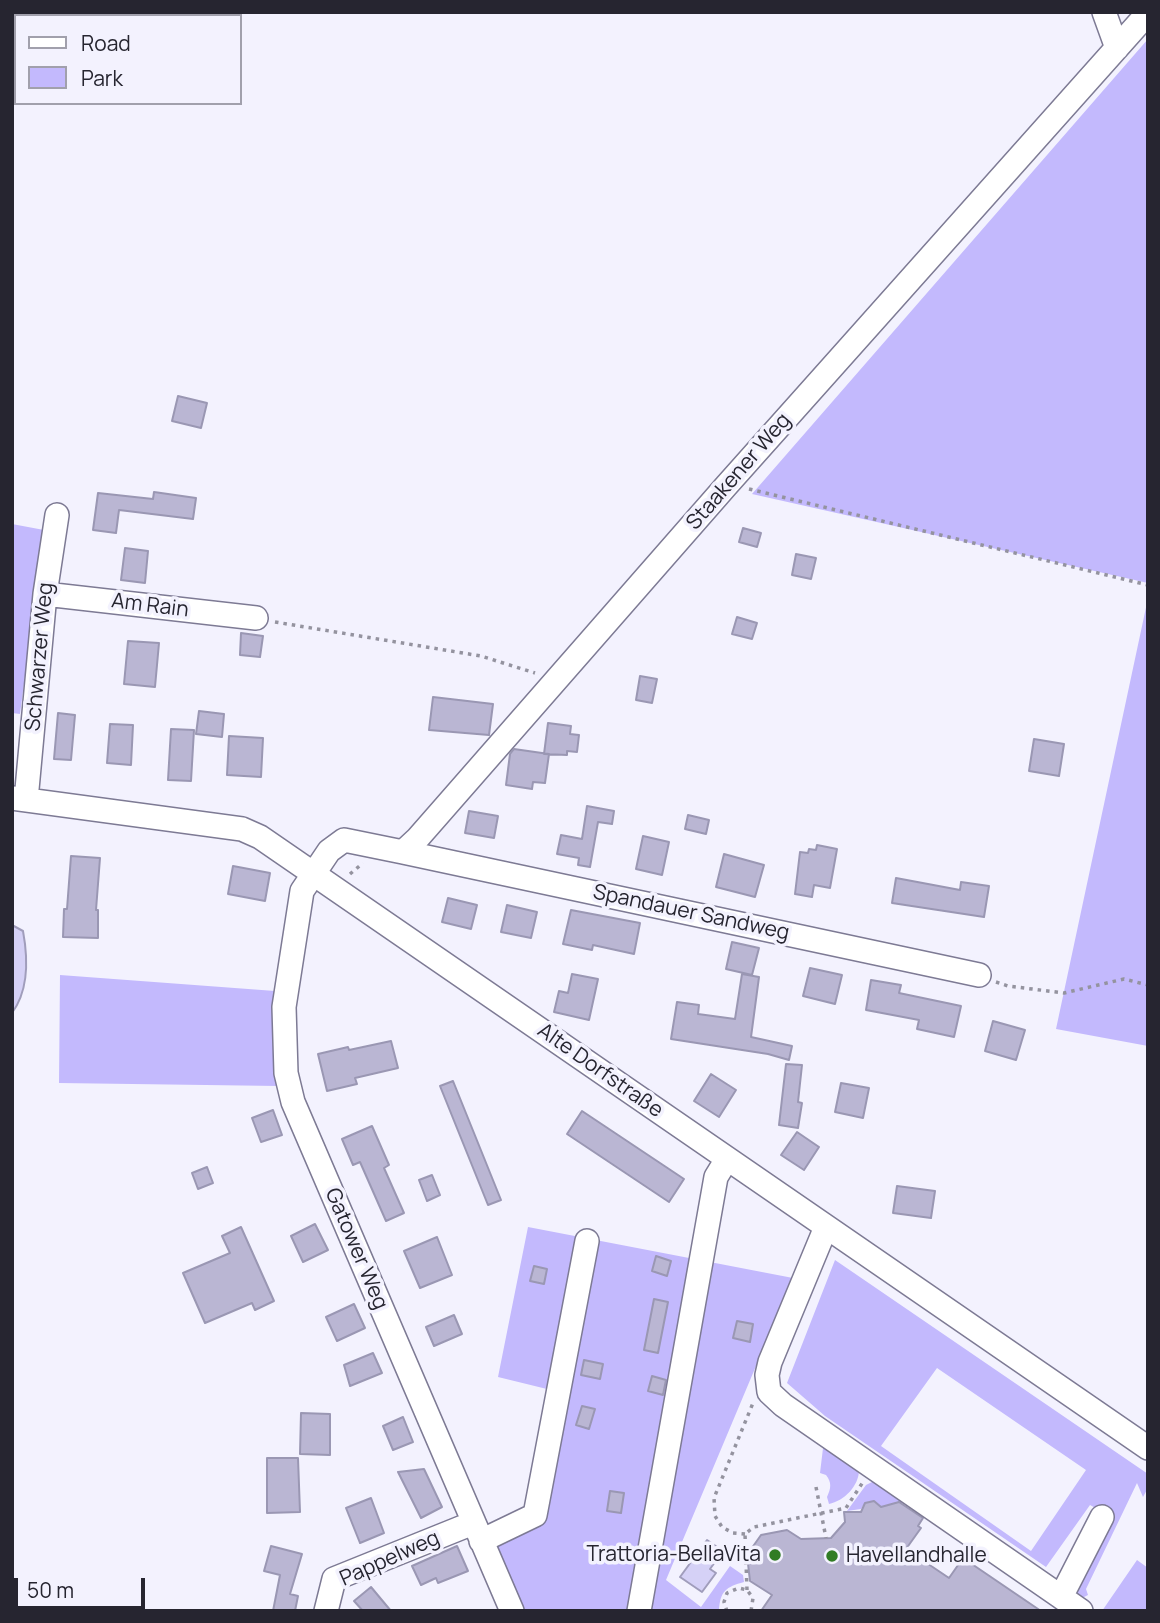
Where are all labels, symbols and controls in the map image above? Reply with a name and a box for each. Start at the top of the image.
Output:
legend [14,14,242,105]
text: Road [81,29,131,57]
text: Park [81,64,123,92]
street label: Staakener Weg [681,408,797,536]
street label: Schwarzer Weg [21,582,59,732]
street label: Am Rain [110,589,190,623]
street label: Spandauer Sandweg [591,880,791,946]
street label: Alte Dorfstraße [532,1018,668,1124]
street label: Gatower Weg [319,1185,393,1313]
street label: Pappelweg [336,1526,444,1592]
place label: Trattoria-BellaVita [587,1542,761,1568]
place label: Havellandhalle [846,1543,987,1569]
marker: Trattoria-BellaVita [767,1547,783,1563]
marker: Havellandhalle [824,1548,840,1564]
scale bar [18,1564,149,1608]
text: 50 m [27,1576,74,1604]

